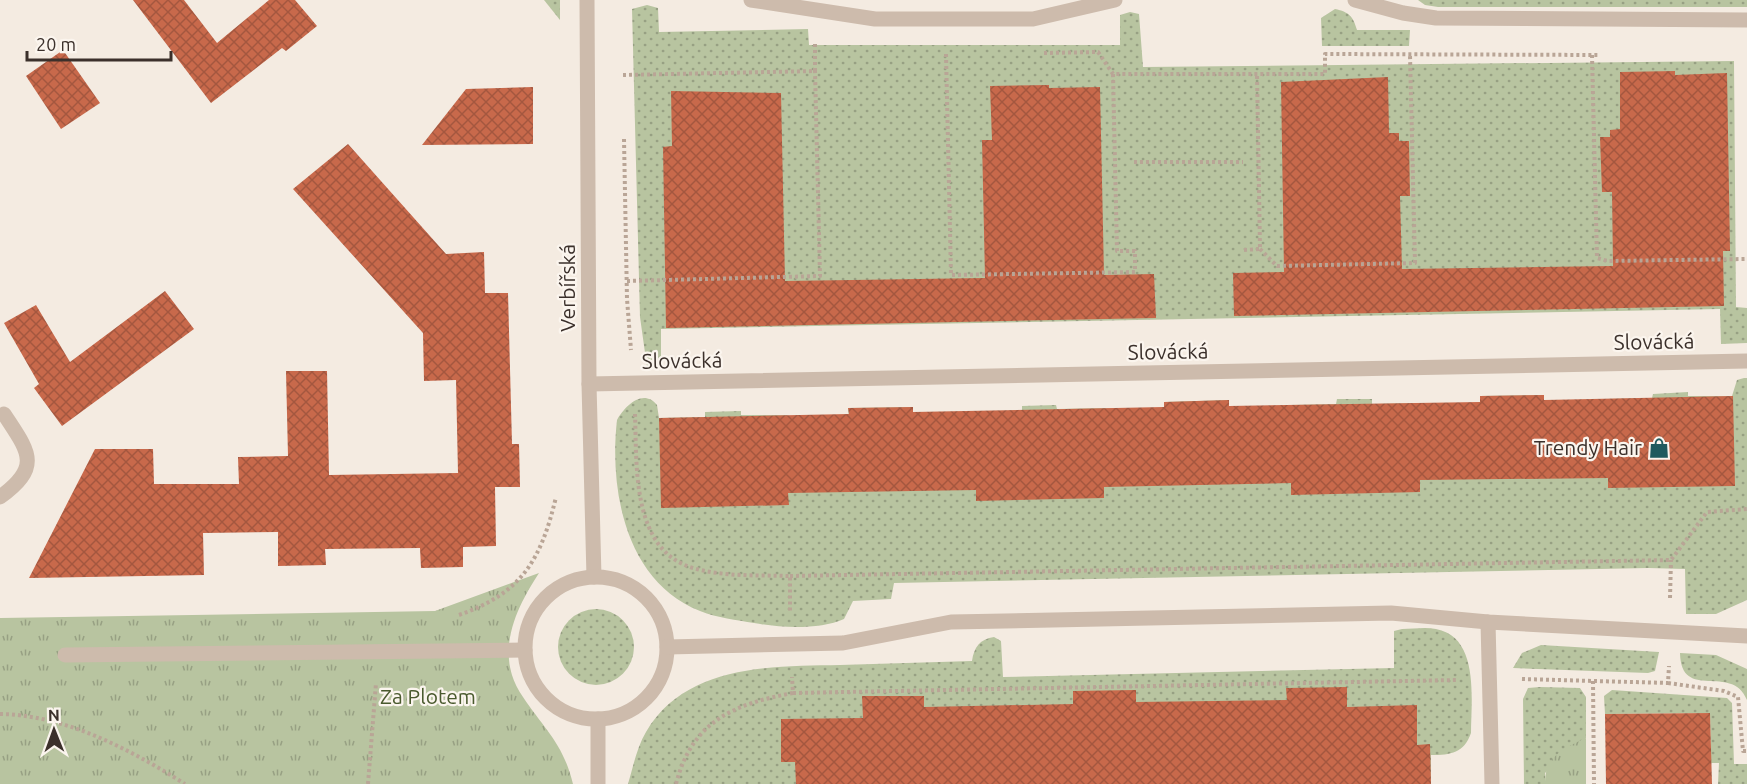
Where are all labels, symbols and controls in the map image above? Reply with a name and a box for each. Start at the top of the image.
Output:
scale bar [27,24,171,62]
text: 20 m [36,34,76,54]
street label: Verbířská [555,244,579,332]
street label: Slovácká [1613,328,1695,354]
street label: Slovácká [1127,338,1209,364]
street label: Slovácká [641,347,723,373]
place label: Trendy Hair [1534,435,1642,459]
shop icon: Trendy Hair [1647,436,1671,460]
park label: Za Plotem [380,684,476,708]
north arrow [24,700,84,760]
text: N [48,706,60,724]

